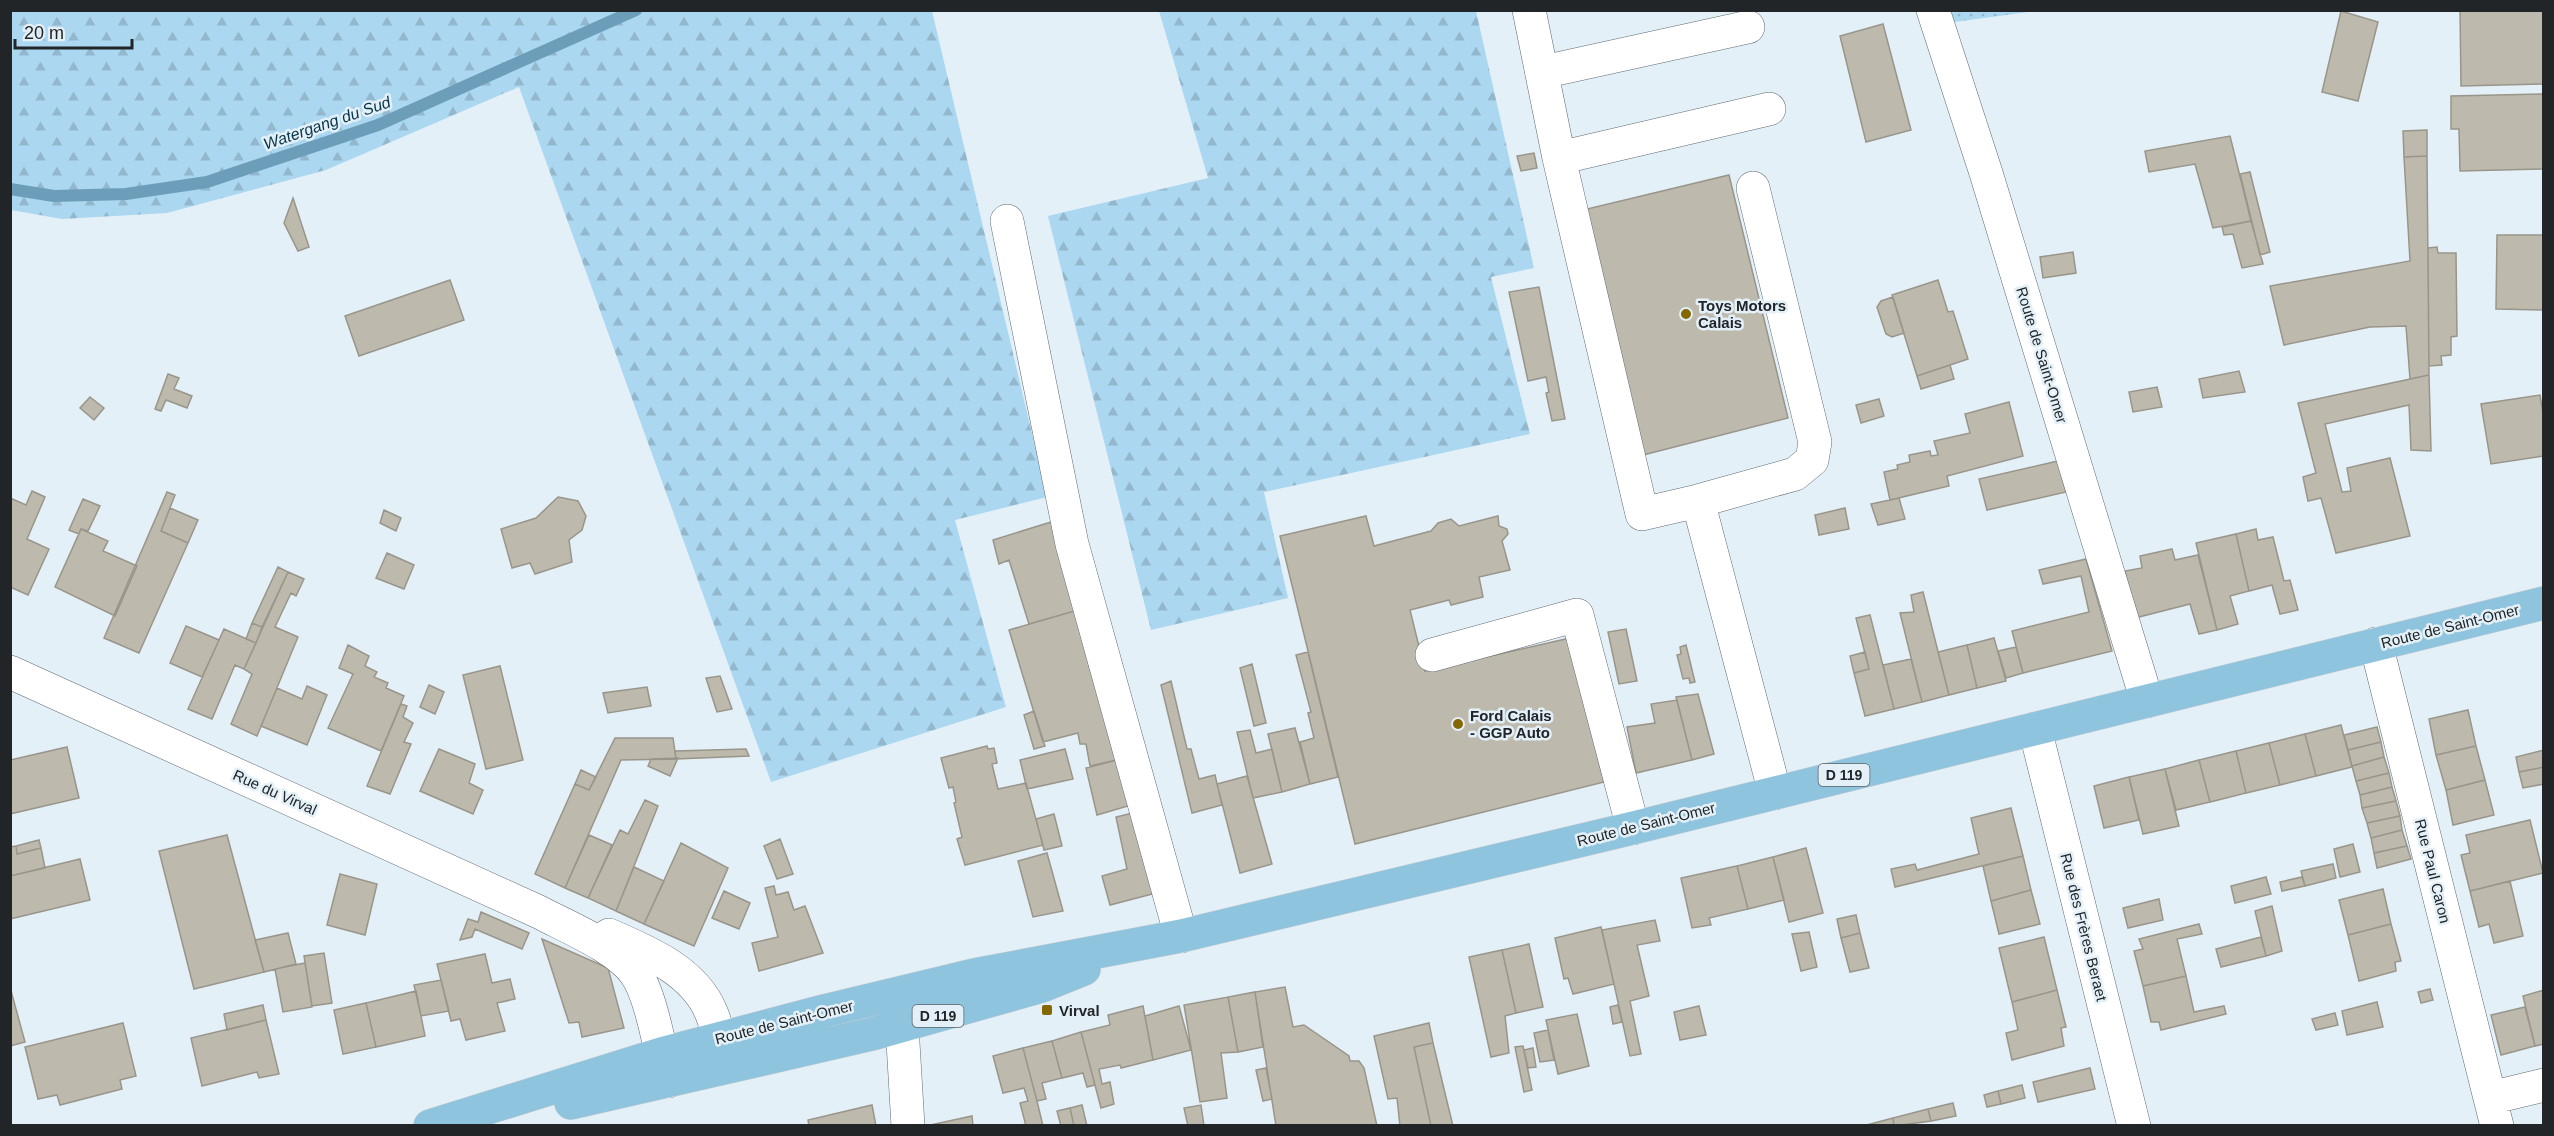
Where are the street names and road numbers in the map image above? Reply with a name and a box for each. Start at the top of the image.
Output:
street label: Route de Saint-Omer [2013,285,2071,425]
street label: Route de Saint-Omer [2379,601,2521,651]
road number: D 119 [1818,764,1870,786]
street label: Rue du Virval [231,766,319,818]
street label: Route de Saint-Omer [1575,799,1717,849]
street label: Rue Paul Caron [2412,817,2454,925]
street label: Rue des Frères Beraet [2057,851,2111,1003]
street label: Route de Saint-Omer [713,997,855,1047]
road number: D 119 [912,1005,964,1027]

